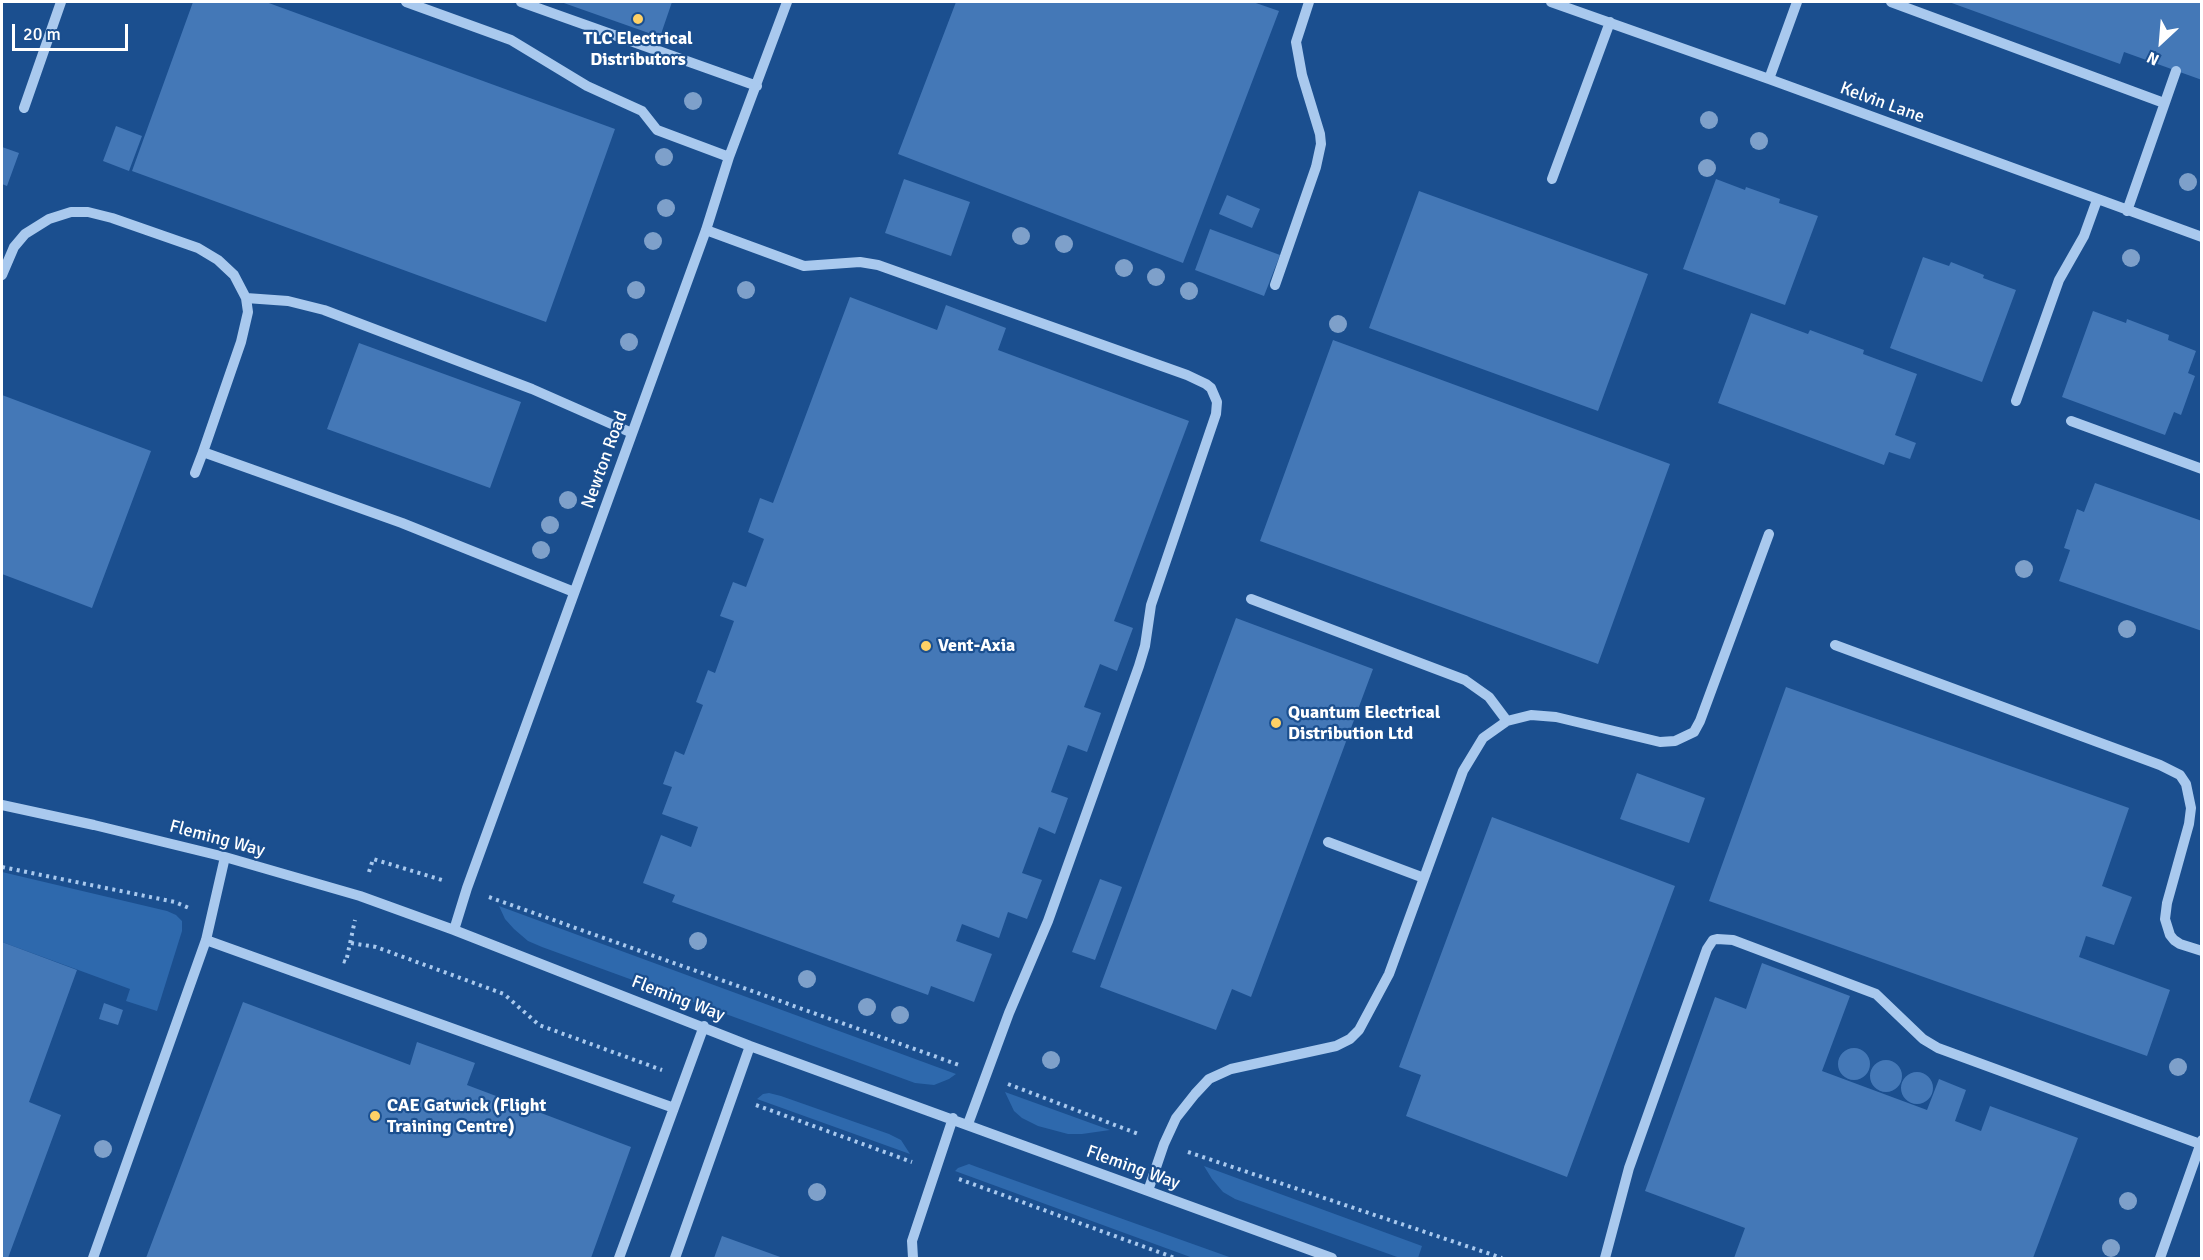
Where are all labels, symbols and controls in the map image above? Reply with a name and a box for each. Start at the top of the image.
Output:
scale bar [15,12,130,50]
marker: TLC Electrical Distributors [631,12,645,26]
north arrow [2131,12,2191,72]
text: 20 m [23,23,61,45]
place label: TLC Electrical Distributors [583,28,693,70]
text: N [2144,47,2163,70]
street label: Kelvin Lane [1837,78,1927,128]
street label: Newton Road [577,408,633,512]
place label: Vent-Axia [938,635,1015,657]
marker: Vent-Axia [919,639,933,653]
place label: Quantum Electrical Distribution Ltd [1288,702,1440,744]
marker: Quantum Electrical Distribution Ltd [1269,716,1283,730]
street label: Fleming Way [167,816,267,862]
street label: Fleming Way [628,971,728,1027]
place label: CAE Gatwick (Flight Training Centre) [387,1095,546,1138]
marker: CAE Gatwick (Flight Training Centre) [368,1109,382,1123]
street label: Fleming Way [1083,1141,1183,1195]

